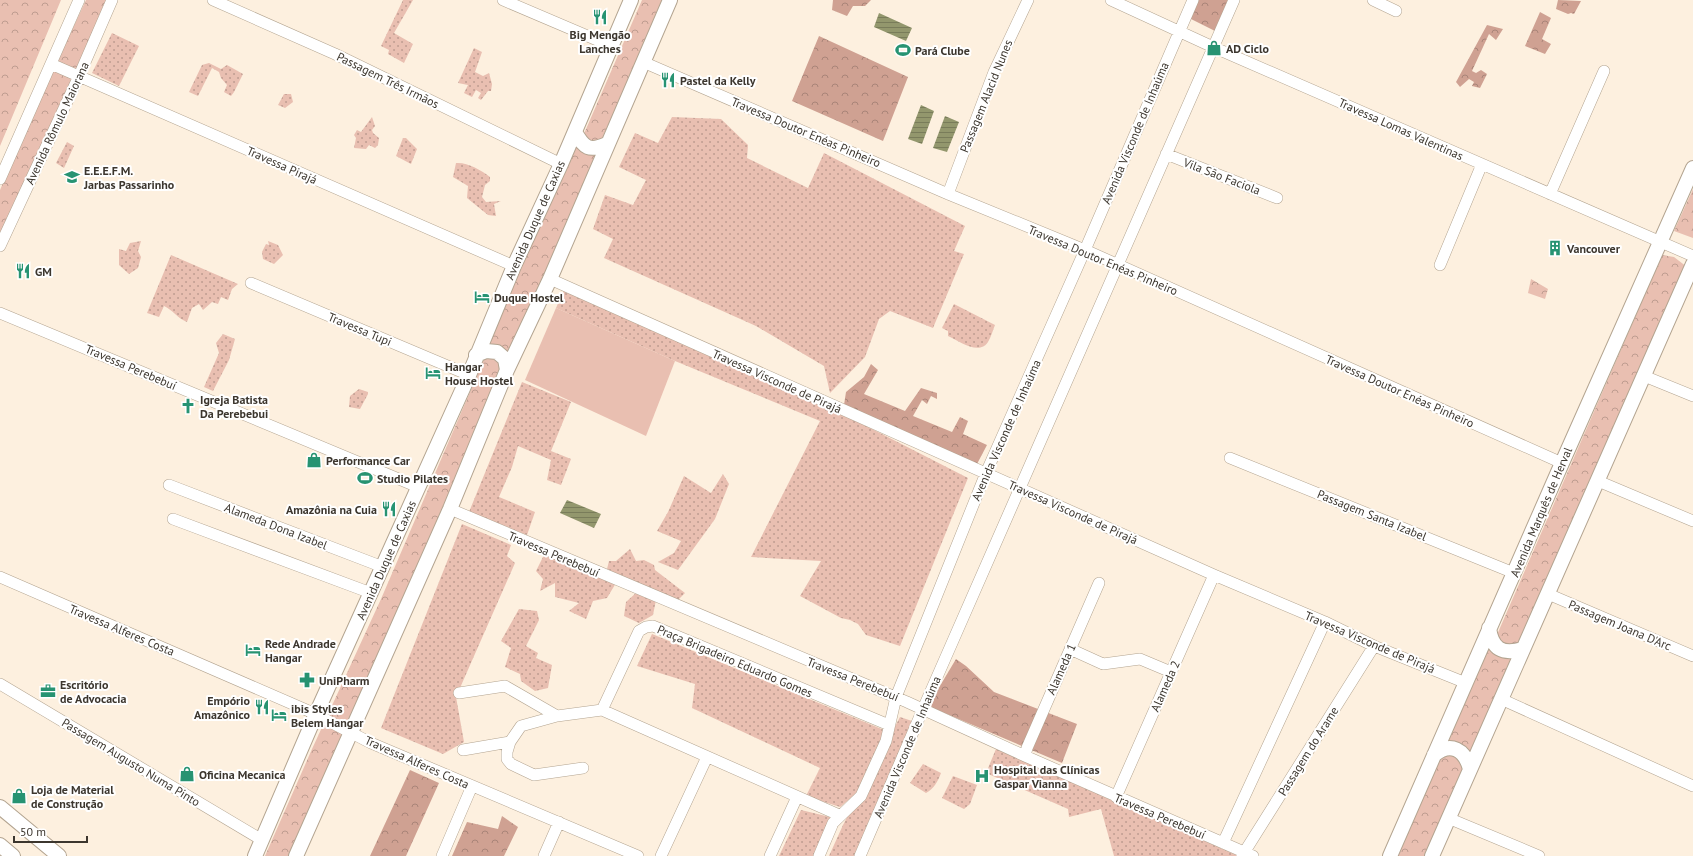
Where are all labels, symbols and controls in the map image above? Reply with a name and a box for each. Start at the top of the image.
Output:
restaurant icon: Big Mengão Lanches [591,8,609,26]
place label: Big Mengão Lanches [570,27,631,56]
street label: Passagem Alacid Nunes [956,37,1016,155]
shop icon: AD Ciclo [1205,39,1223,57]
sports icon: Pará Clube [894,41,912,59]
place label: AD Ciclo [1226,41,1269,56]
place label: Pará Clube [915,43,970,58]
street label: Passagem Três Irmãos [334,49,442,111]
street label: Avenida Rômulo Maiorana [22,59,92,187]
street label: Avenida Visconde de Inhaúma [1098,60,1172,206]
restaurant icon: Pastel da Kelly [659,71,677,89]
place label: Pastel da Kelly [680,73,756,88]
street label: Travessa Doutor Enéas Pinheiro [729,94,883,170]
street label: Travessa Lomas Valentinas [1336,95,1466,163]
street label: Travessa Pirajá [244,143,320,187]
street label: Vila São Faciola [1180,154,1263,198]
street label: Avenida Duque de Caxias [502,158,568,282]
place label: E.E.E.F.M. Jarbas Passarinho [83,163,175,192]
school or university icon: E.E.E.F.M. Jarbas Passarinho [63,168,81,186]
street label: Travessa Doutor Enéas Pinheiro [1026,222,1180,298]
building icon: Vancouver [1546,239,1564,257]
place label: Vancouver [1566,241,1621,256]
restaurant icon: GM [14,262,32,280]
place label: GM [35,264,52,279]
hotel icon: Duque Hostel [473,288,491,306]
place label: Duque Hostel [494,290,564,305]
street label: Travessa Tupi [326,309,394,349]
street label: Travessa Perebebuí [83,341,179,393]
street label: Travessa Visconde de Pirajá [710,346,844,416]
street label: Travessa Doutor Enéas Pinheiro [1323,351,1477,431]
street label: Avenida Visconde de Inhaúma [968,357,1044,503]
place label: Hangar House Hostel [445,359,513,388]
hotel icon: Hangar House Hostel [424,364,442,382]
place label: Igreja Batista Da Perebebui [200,392,268,421]
church icon: Igreja Batista Da Perebebui [179,397,197,415]
street label: Avenida Marquês de Herval [1507,444,1575,579]
shop icon: Performance Car [305,451,323,469]
place label: Performance Car [326,453,411,468]
sports icon: Studio Pilates [356,469,374,487]
place label: Studio Pilates [377,471,448,486]
street label: Travessa Visconde de Pirajá [1006,477,1140,547]
street label: Passagem Santa Izabel [1315,486,1429,544]
street label: Avenida Duque de Caxias [353,498,419,622]
street label: Alameda Dona Izabel [223,499,330,553]
restaurant icon: Amazônia na Cuia [380,500,398,518]
place label: Amazônia na Cuia [286,502,377,517]
street label: Travessa Perebebuí [506,528,602,580]
street label: Passagem Joana D'Arc [1566,597,1674,654]
street label: Travessa Alferes Costa [67,601,177,659]
street label: Travessa Visconde de Pirajá [1303,608,1437,676]
street label: Praça Brigadeiro Eduardo Gomes [655,621,815,701]
place label: Rede Andrade Hangar [265,636,336,665]
hotel icon: Rede Andrade Hangar [244,641,262,659]
street label: Alameda 1 [1043,641,1079,697]
street label: Travessa Perebebuí [805,654,901,704]
street label: Alameda 2 [1147,658,1183,714]
pharmacy icon: UniPharm [298,671,316,689]
place label: UniPharm [319,673,370,688]
street label: Avenida Visconde de Inhaúma [870,674,944,820]
place label: Escritório de Advocacia [60,677,127,706]
office icon: Escritório de Advocacia [39,682,57,700]
place label: Empório Amazônico [194,693,251,722]
restaurant icon: Empório Amazônico [253,698,271,716]
place label: ibis Styles Belem Hangar [291,701,364,730]
street label: Passagem do Arame [1275,704,1341,798]
hotel icon: ibis Styles Belem Hangar [270,706,288,724]
street label: Passagem Augusto Numa Pinto [59,715,203,809]
street label: Travessa Alferes Costa [362,732,472,792]
place label: Hospital das Clínicas Gaspar Vianna [994,762,1100,791]
shop icon: Oficina Mecanica [178,765,196,783]
place label: Oficina Mecanica [199,767,285,782]
hospital icon: Hospital das Clínicas Gaspar Vianna [973,767,991,785]
place label: Loja de Material de Construção [31,782,114,811]
shop icon: Loja de Material de Construção [10,787,28,805]
street label: Travessa Perebebuí [1112,790,1208,842]
scale bar [14,818,87,844]
text: 50 m [20,824,46,839]

